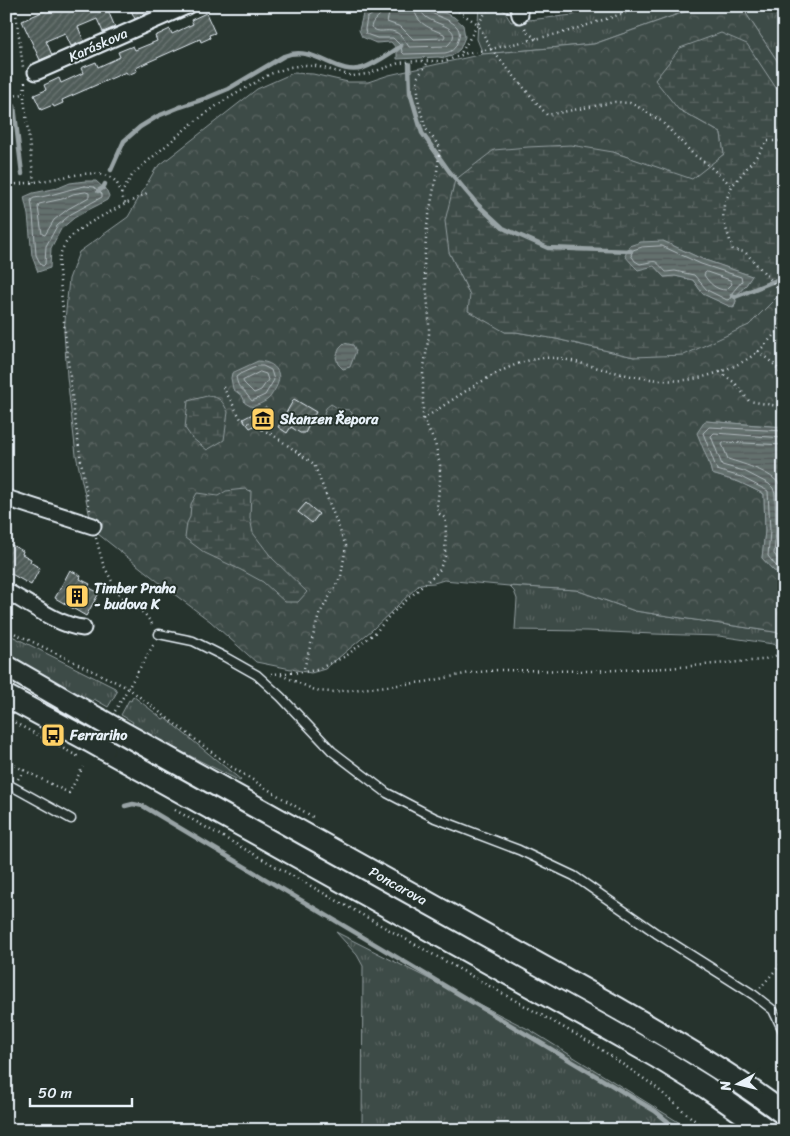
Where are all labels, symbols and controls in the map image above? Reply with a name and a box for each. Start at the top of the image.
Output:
street label: Karáskova [64,21,132,69]
museum icon: Skanzen Řepora [250,406,276,432]
place label: Skanzen Řepora [279,407,379,432]
place label: Timber Praha - budova K [94,576,176,617]
building icon: Timber Praha - budova K [64,583,90,609]
bus stop icon: Ferrariho [40,722,66,748]
place label: Ferrariho [69,723,128,748]
street label: Poncarova [364,860,432,912]
north arrow [712,1058,762,1108]
scale bar [30,1076,132,1108]
text: N [713,1079,739,1093]
text: 50 m [38,1080,73,1106]

